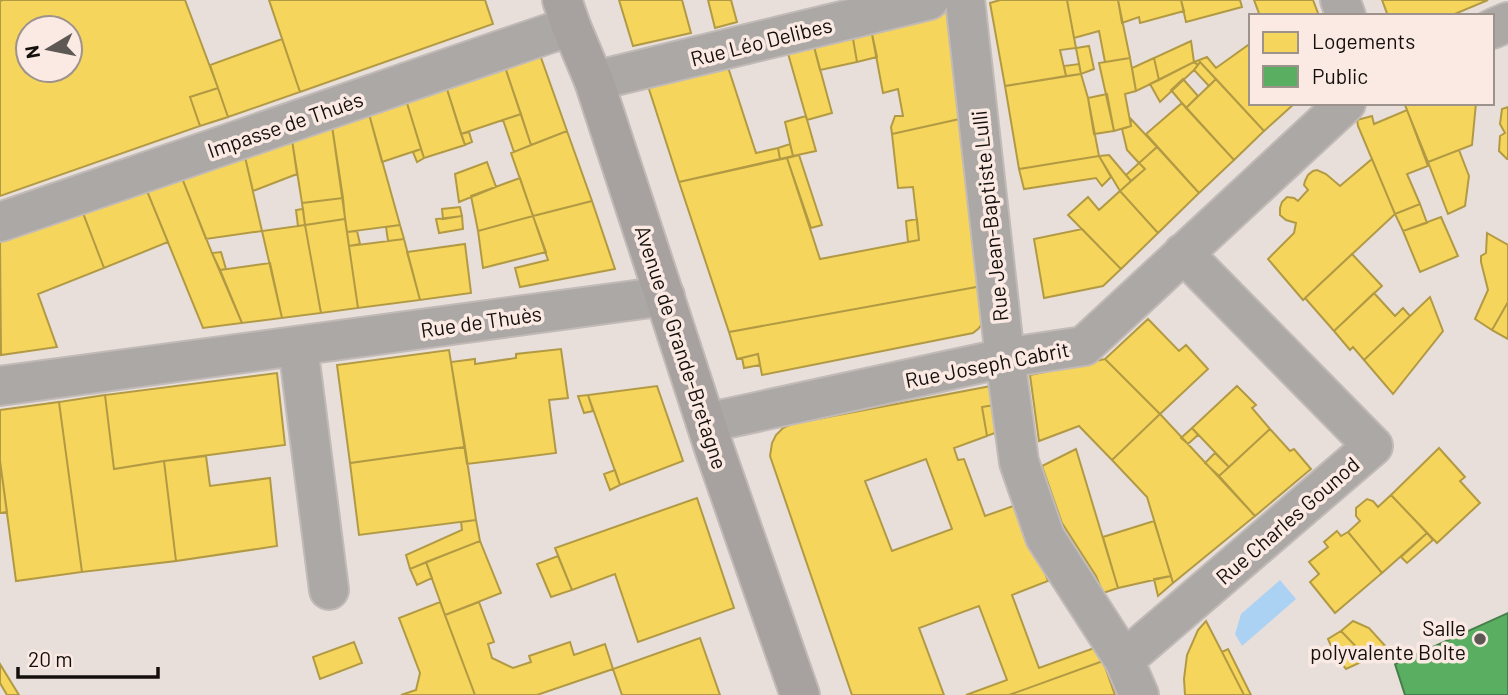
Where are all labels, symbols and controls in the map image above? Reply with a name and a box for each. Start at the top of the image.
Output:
street label: Rue Léo Delibes [688,11,834,71]
north arrow [14,14,84,84]
legend [1249,14,1494,105]
text: Logements [1312,28,1415,53]
text: N [19,44,44,60]
text: Public [1312,63,1368,88]
street label: Impasse de Thuès [204,86,366,162]
street label: Rue Jean-Baptiste Lulli [965,109,1013,323]
street label: Avenue de Grande-Bretagne [631,222,733,472]
street label: Rue de Thuès [419,300,543,342]
street label: Rue Joseph Cabrit [903,336,1071,392]
street label: Rue Charles Gounod [1210,451,1364,589]
place label: Salle polyvalente Bolte [1310,615,1466,664]
marker: Salle polyvalente Bolte [1472,631,1488,647]
scale bar [18,636,158,680]
text: 20 m [28,646,73,671]

